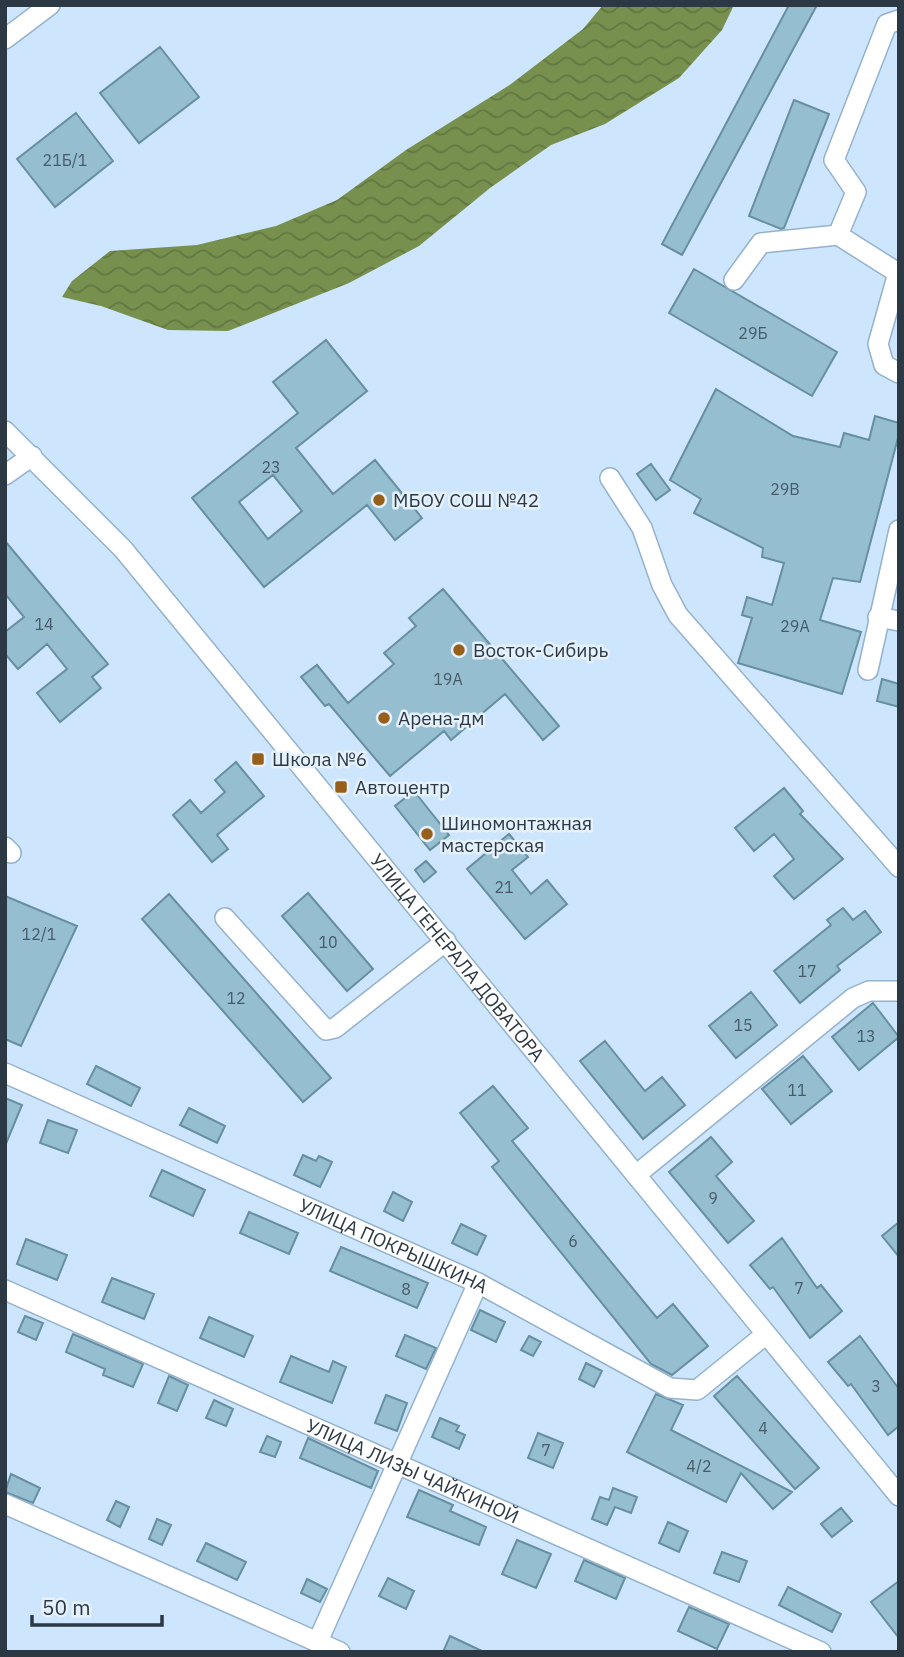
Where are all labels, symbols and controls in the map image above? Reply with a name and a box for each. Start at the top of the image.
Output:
house number: 21Б/1 [43,150,87,170]
house number: 29Б [738,323,768,343]
house number: 23 [261,457,281,477]
house number: 29В [770,479,800,499]
place label: МБОУ СОШ №42 [393,488,539,512]
marker: МБОУ СОШ №42 [371,492,387,508]
house number: 14 [34,614,54,634]
house number: 29А [780,616,810,636]
place label: Восток-Сибирь [473,638,608,662]
marker: Восток-Сибирь [451,642,467,658]
house number: 19А [433,669,463,689]
place label: Арена-дм [398,706,484,730]
marker: Арена-дм [376,710,392,726]
place label: Школа №6 [272,747,367,771]
marker: Школа №6 [250,751,266,767]
place label: Автоцентр [355,775,450,799]
marker: Автоцентр [333,779,349,795]
place label: Шиномонтажная мастерская [441,811,592,857]
marker: Шиномонтажная мастерская [419,826,435,842]
street label: УЛИЦА ГЕНЕРАЛА ДОВАТОРА [365,849,550,1066]
house number: 21 [494,877,514,897]
house number: 12/1 [22,924,56,944]
house number: 10 [318,932,338,952]
house number: 17 [797,961,817,981]
house number: 12 [226,988,246,1008]
house number: 15 [733,1015,753,1035]
house number: 13 [856,1026,876,1046]
house number: 11 [787,1080,807,1100]
house number: 9 [708,1188,718,1208]
street label: УЛИЦА ПОКРЫШКИНА [295,1193,492,1298]
house number: 6 [568,1231,578,1251]
house number: 7 [794,1278,804,1298]
house number: 8 [401,1279,411,1299]
house number: 3 [871,1376,881,1396]
street label: УЛИЦА ЛИЗЫ ЧАЙКИНОЙ [303,1413,523,1529]
house number: 4 [758,1418,768,1438]
house number: 7 [541,1440,551,1460]
house number: 4/2 [686,1456,712,1476]
scale bar [32,1584,161,1628]
text: 50 m [42,1593,91,1621]

